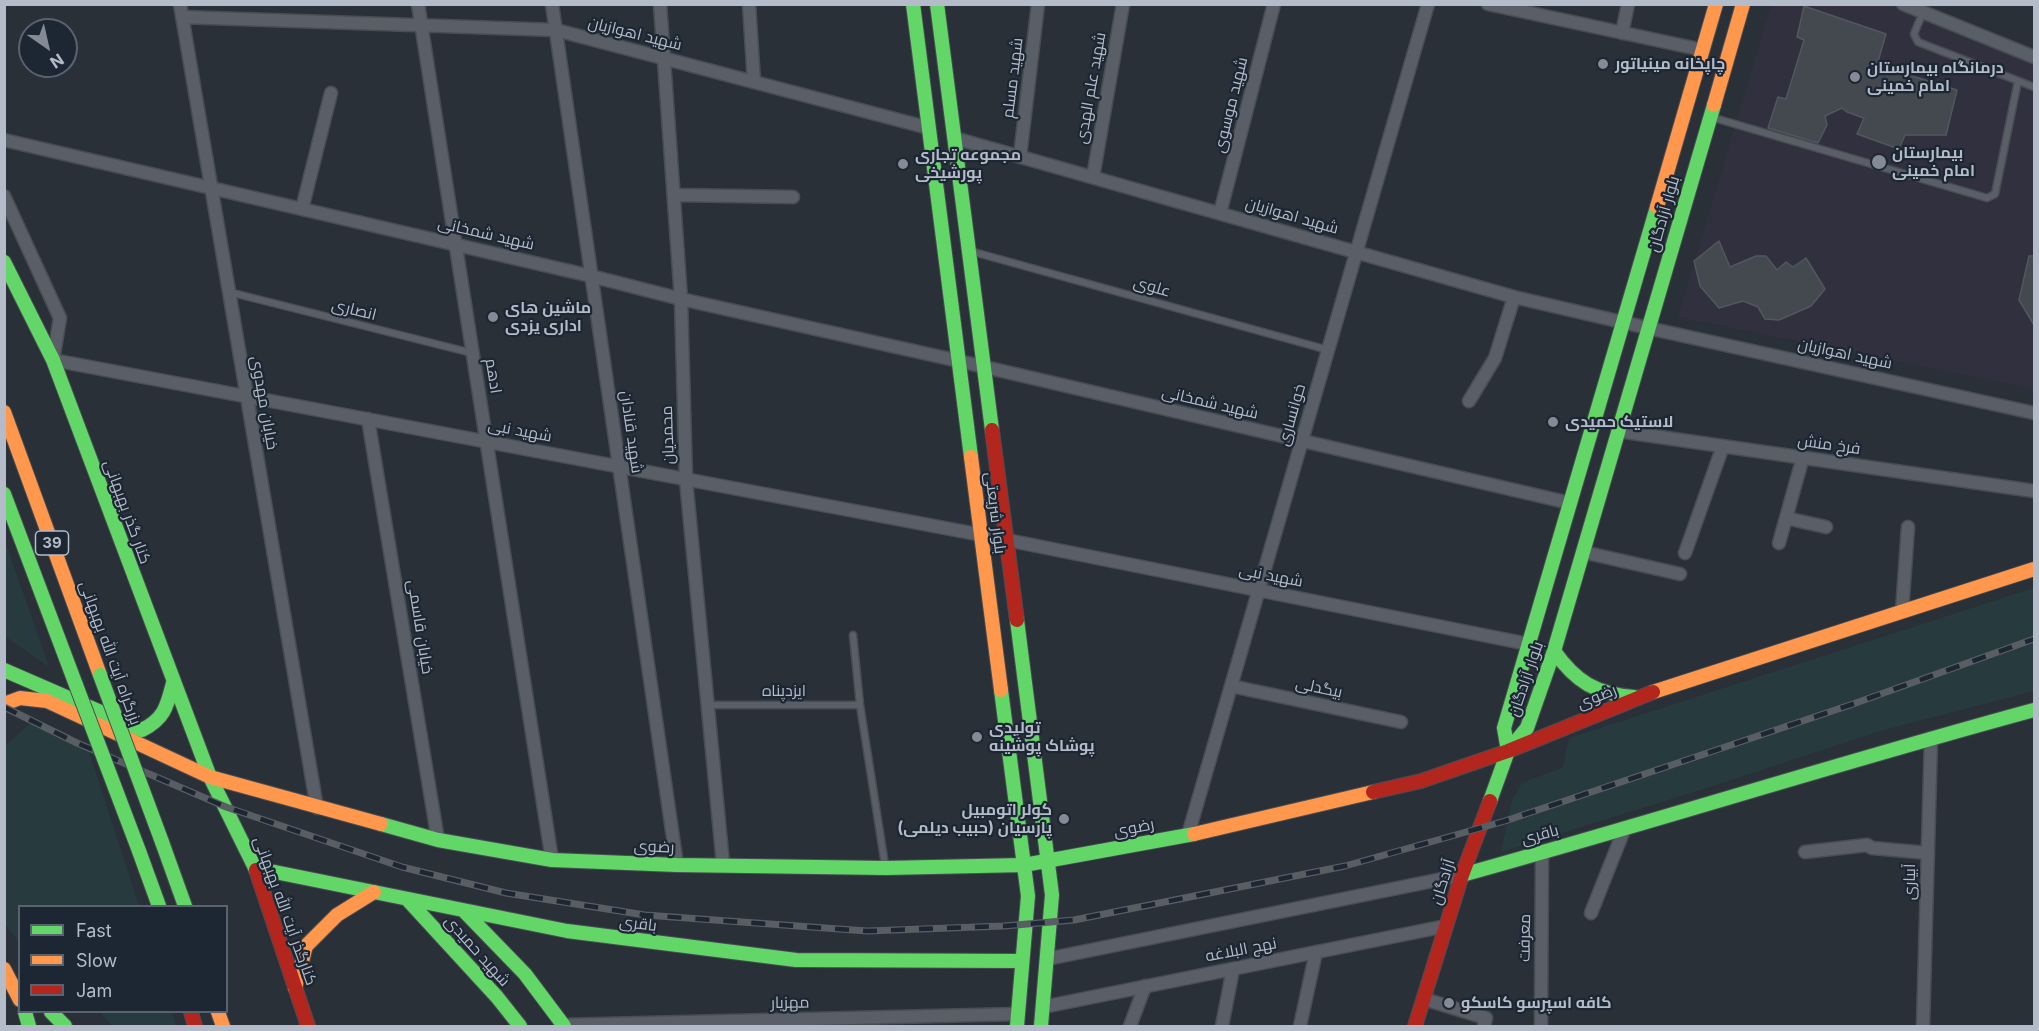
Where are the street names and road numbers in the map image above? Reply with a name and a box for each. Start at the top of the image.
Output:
street label: شهید اهوازیان [586,13,684,55]
street label: شهید علم الهدی [1072,31,1110,145]
street label: شهید مسلم [999,37,1027,119]
street label: شهید موسوی [1210,55,1252,155]
street label: بلوار آزادگان [1644,174,1684,254]
street label: شهید اهوازیان [1243,194,1341,238]
street label: شهید شمخانی [436,214,536,254]
street label: علوی [1131,273,1173,301]
street label: انصاری [330,295,378,325]
street label: شهید اهوازیان [1796,335,1894,373]
street label: خیابان مهدوی [246,355,282,451]
street label: ادهم [481,357,505,395]
street label: خوانساری [1274,382,1310,448]
street label: شهید شمخانی [1160,383,1260,423]
street label: شهید قنادان [616,389,646,475]
street label: محمدیان [657,405,679,465]
street label: شهید نبی [486,415,554,447]
street label: فرخ منش [1796,431,1862,459]
street label: کنار گذر بهبهانی [99,457,155,567]
street label: بلوار شریعتی [980,471,1010,555]
road number: 39 [36,531,68,555]
street label: شهید نبی [1237,560,1305,592]
street label: بزرگراه آیت الله بهبهانی [75,578,145,728]
street label: خیابان قاسمی [403,579,437,675]
street label: بلوار آزادگان [1504,639,1548,719]
street label: بیگدلی [1294,674,1344,702]
street label: رضوی [1574,680,1620,714]
street label: ایزدپناه [762,681,806,701]
street label: رضوی [1112,815,1156,841]
street label: باقری [1519,821,1561,849]
street label: کنارگذر آیت الله بهبهانی [249,834,321,988]
street label: رضوی [633,837,675,857]
street label: آزادگان [1427,857,1459,907]
street label: آبیاری [1900,864,1920,900]
street label: شهید حمیدی [440,912,514,990]
street label: باقری [618,912,658,936]
street label: معرفت [1515,914,1535,962]
street label: نهج البلاغه [1204,934,1278,966]
street label: مهزیار [770,993,810,1013]

